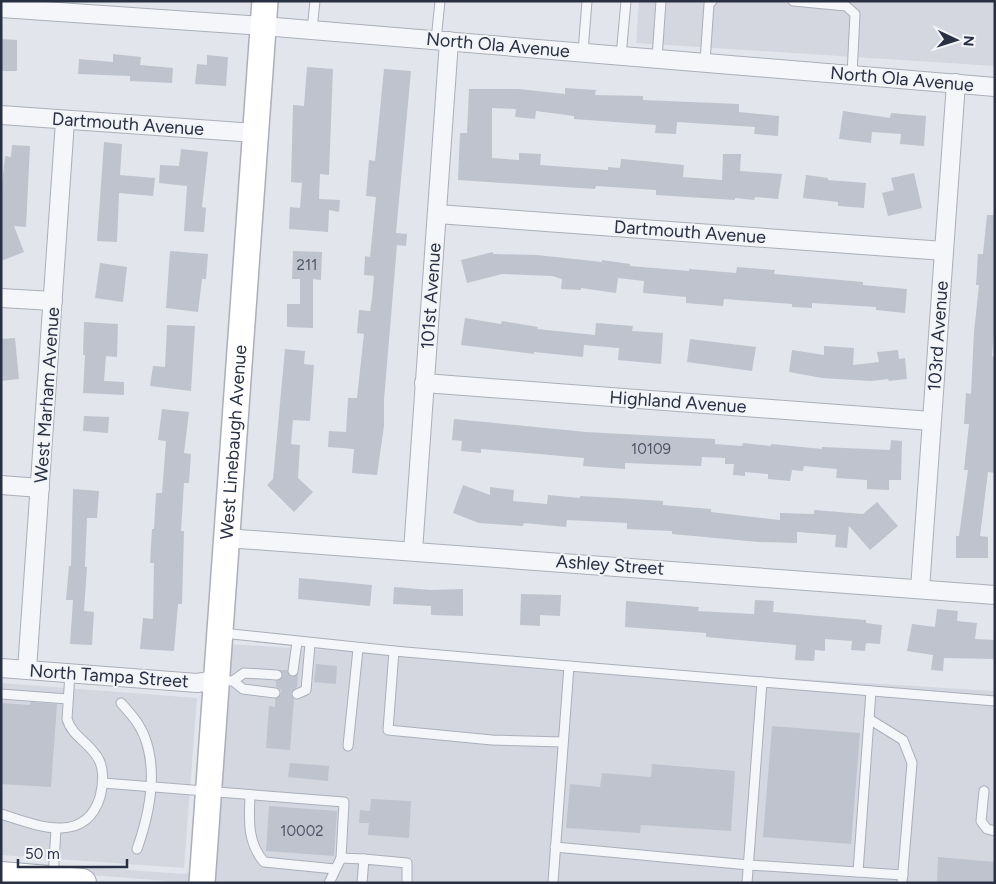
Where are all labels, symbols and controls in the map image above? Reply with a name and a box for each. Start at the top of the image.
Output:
north arrow [931,15,981,65]
street label: North Ola Avenue [425,28,571,62]
text: N [960,35,977,47]
street label: North Ola Avenue [829,62,975,96]
street label: Dartmouth Avenue [51,108,205,140]
street label: Dartmouth Avenue [613,216,767,248]
street label: 101st Avenue [416,242,446,350]
house number: 211 [297,256,317,274]
street label: 103rd Avenue [923,280,953,392]
street label: West Marham Avenue [30,306,64,484]
street label: West Linebaugh Avenue [216,344,251,540]
street label: Highland Avenue [609,386,747,418]
house number: 10109 [631,440,671,458]
street label: Ashley Street [555,550,665,580]
street label: North Tampa Street [29,659,190,693]
house number: 10002 [280,822,324,840]
scale bar [18,836,126,868]
text: 50 m [25,845,60,863]

